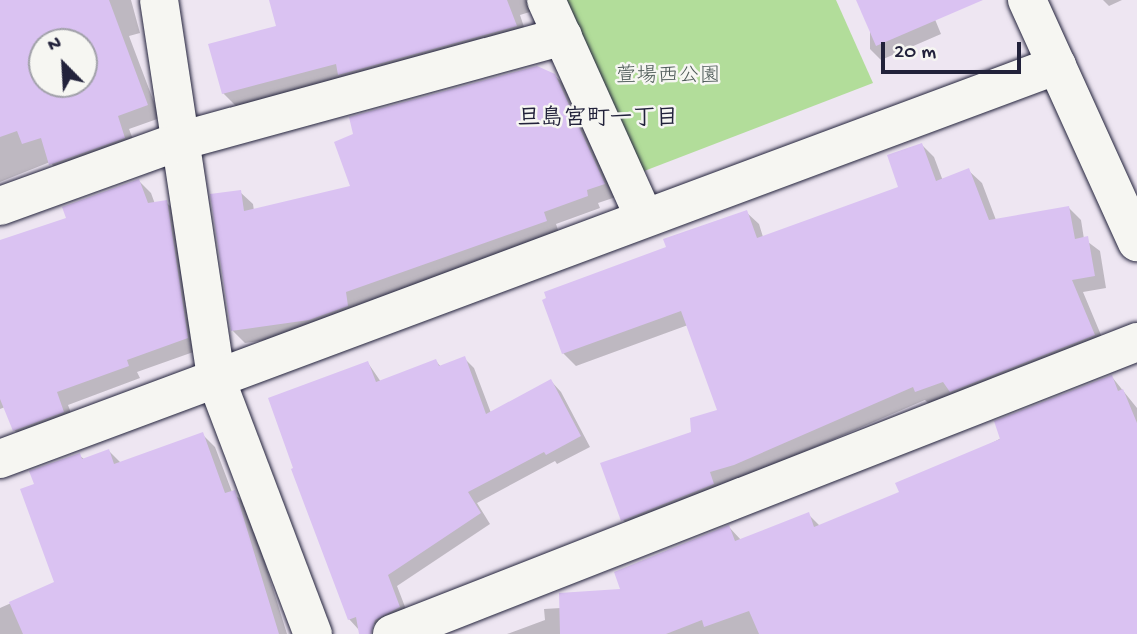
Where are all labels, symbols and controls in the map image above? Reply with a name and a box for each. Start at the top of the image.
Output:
north arrow [28,28,98,98]
scale bar [885,28,1025,72]
text: N [45,32,65,58]
text: 20 m [894,41,936,66]
park label: 萱場西公園 [616,65,720,91]
district label: 旦島宮町一丁目 [518,106,678,134]

